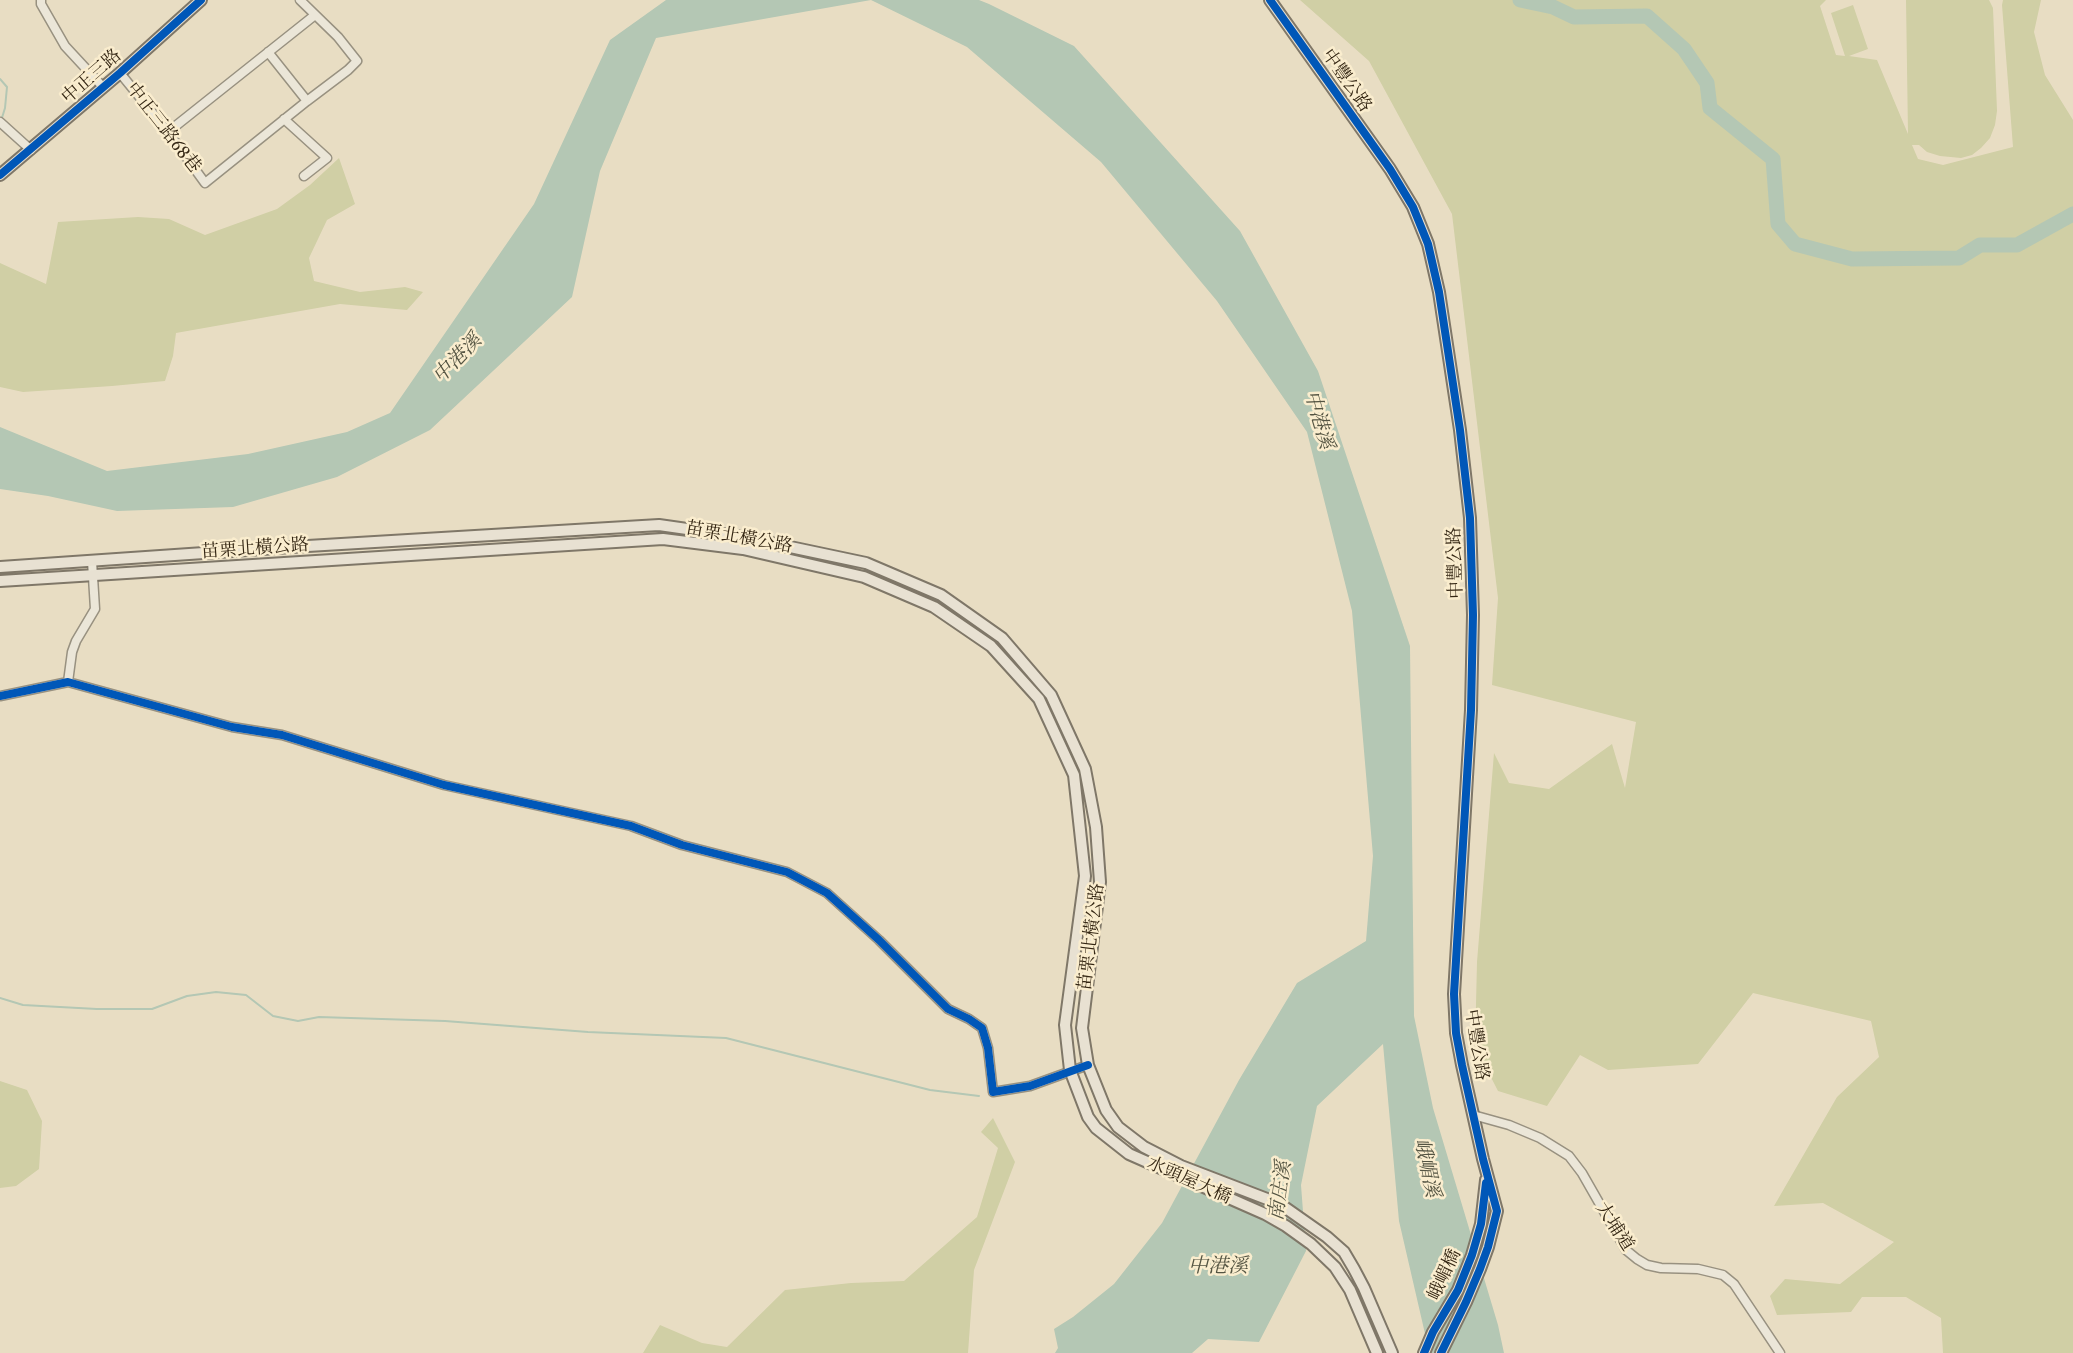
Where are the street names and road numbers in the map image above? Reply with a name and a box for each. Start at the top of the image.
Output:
street label: 中正三路 [58,45,126,109]
street label: 中豐公路 [1317,45,1375,117]
street label: 中正三路68巷 [121,78,205,178]
street label: 苗栗北橫公路 [684,518,794,558]
street label: 中豐公路 [1444,527,1468,599]
street label: 苗栗北橫公路 [200,534,310,564]
street label: 苗栗北橫公路 [1075,882,1109,992]
street label: 中豐公路 [1460,1008,1492,1082]
street label: 水頭屋大橋 [1143,1153,1235,1209]
street label: 大埔道 [1590,1198,1638,1256]
street label: 峨嵋橋 [1424,1246,1466,1304]

